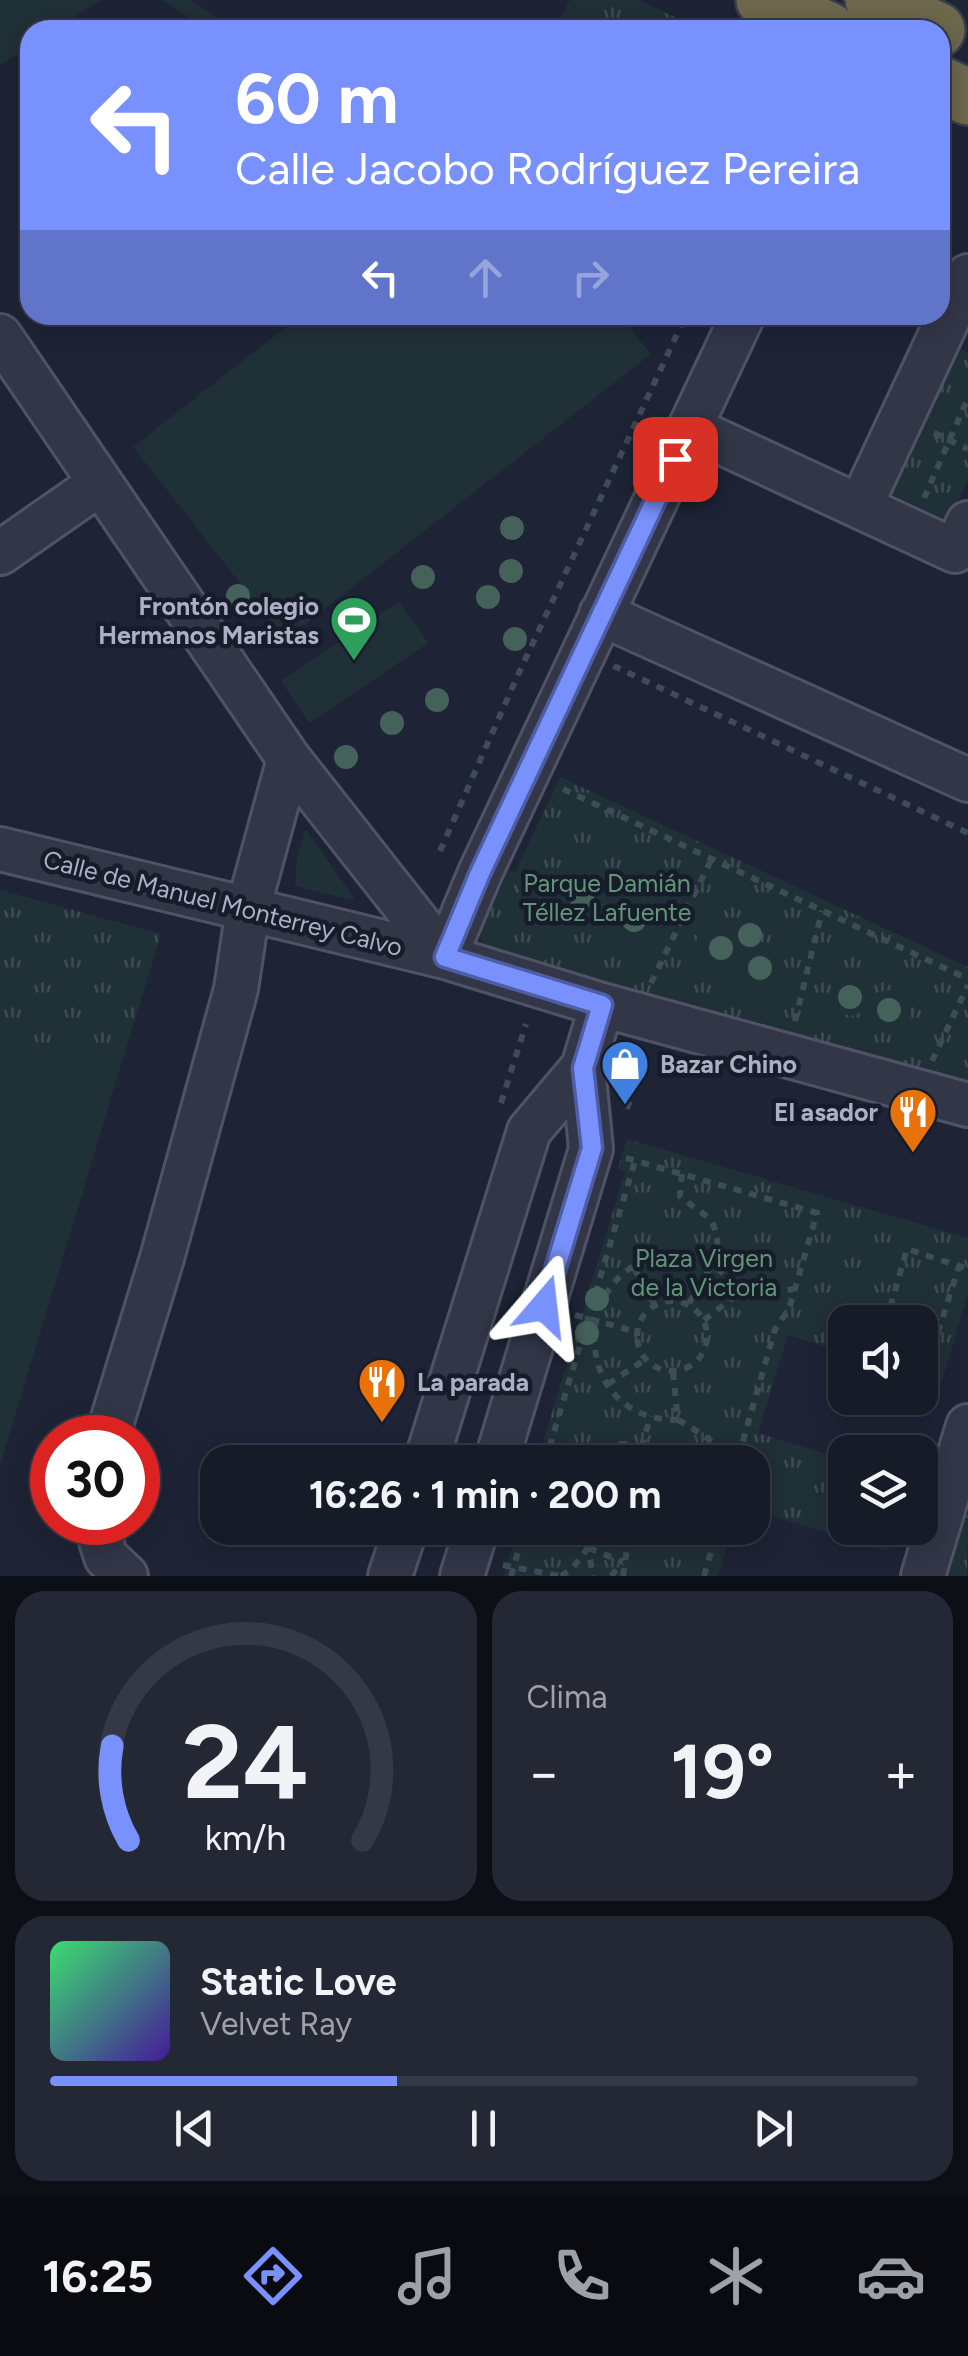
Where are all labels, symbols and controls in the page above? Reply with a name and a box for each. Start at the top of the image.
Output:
text: 60 m [235,56,399,141]
icon: left [70,60,200,190]
text: Calle Jacobo Rodríguez Pereira [235,141,860,195]
icon: left [353,250,408,305]
icon: ahead [458,250,513,305]
icon: right [563,250,618,305]
pin [633,417,718,502]
icon: arrive [648,432,703,487]
place label: Frontón colegio Hermanos Maristas [98,591,319,650]
sports icon: Frontón colegio Hermanos Maristas [328,594,380,662]
street label: Calle de Manuel Monterrey Calvo [40,844,406,962]
park label: Parque Damián Téllez Lafuente [523,868,691,927]
shop icon: Bazar Chino [599,1038,651,1106]
place label: Bazar Chino [660,1049,797,1079]
restaurant icon: El asador [887,1086,939,1154]
place label: El asador [774,1097,879,1127]
park label: Plaza Virgen de la Victoria [631,1243,777,1302]
position arrow [492,1254,596,1358]
map controls [828,1305,938,1545]
button: sound [828,1305,938,1415]
restaurant icon: La parada [356,1356,408,1424]
place label: La parada [417,1367,529,1397]
speed limit sign: 30 [30,1415,160,1545]
button: layers [828,1435,938,1545]
text: 16:26 · 1 min · 200 m [309,1472,661,1518]
text: Clima [527,1678,608,1716]
text: 24 [183,1699,309,1824]
text: 19° [670,1727,774,1817]
text: − [527,1740,561,1806]
text: + [884,1740,918,1806]
text: km/h [205,1816,287,1859]
text: Static Love [200,1959,397,2005]
text: Velvet Ray [200,2005,352,2043]
icon: previous [167,2101,222,2156]
icon: pause [456,2101,511,2156]
icon: next [746,2101,801,2156]
icon: directions [238,2241,308,2311]
icon: music [392,2241,462,2311]
icon: phone [547,2241,617,2311]
icon: climate [701,2241,771,2311]
icon: car [856,2241,926,2311]
text: 16:25 [42,2249,153,2303]

